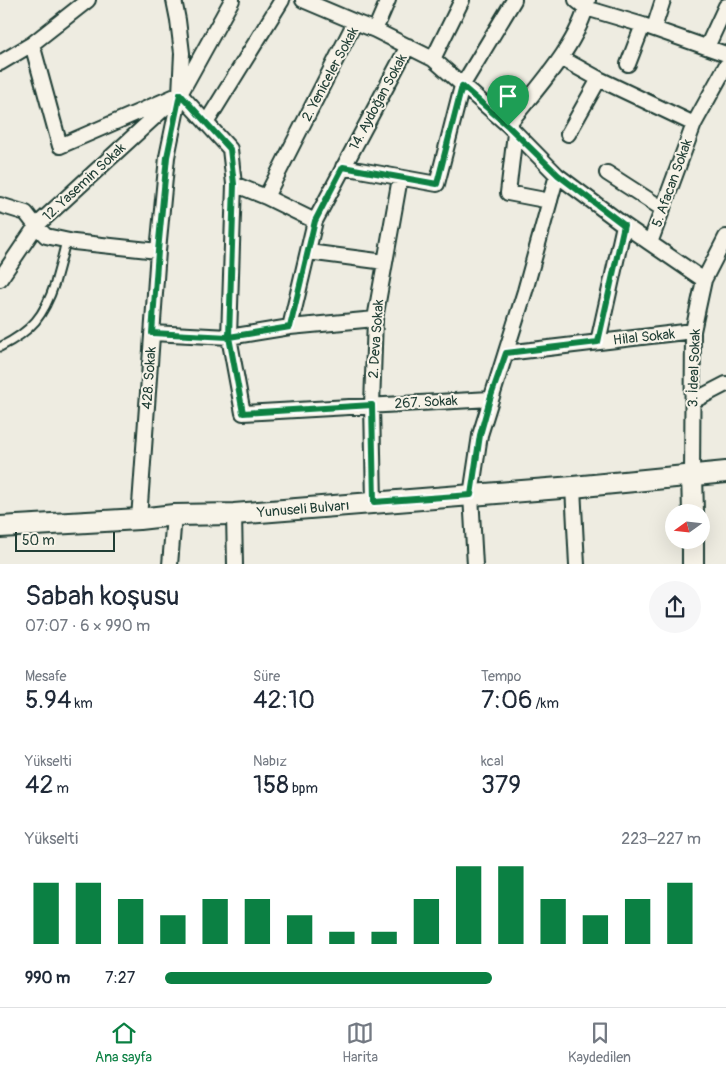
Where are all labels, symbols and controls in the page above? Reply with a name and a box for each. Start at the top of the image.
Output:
street label: 2. Yeniceler Sokak [298,24,362,124]
street label: 14. Aydoğan Sokak [345,51,411,153]
pin [487,75,529,126]
icon: arrive [494,82,522,110]
street label: 5. Afacan Sokak [648,137,696,229]
street label: 12. Yasemin Sokak [39,139,129,225]
street label: 2. Deva Sokak [365,299,387,379]
street label: Hilal Sokak [612,325,676,349]
street label: 3. İdeal Sokak [684,328,704,408]
street label: 428. Sokak [138,346,160,410]
street label: 267. Sokak [394,392,458,412]
street label: Yunuseli Bulvarı [256,496,350,521]
north arrow [665,504,710,549]
map controls [665,504,710,549]
scale bar [15,530,115,553]
text: 50 m [22,532,55,549]
text: Sabah koşusu [25,579,180,614]
button: share [649,581,701,633]
text: 07:07 · 6 × 990 m [25,616,150,636]
text: Mesafe [25,668,67,685]
text: Süre [253,668,280,685]
text: Tempo [481,668,521,685]
text: 5.94 [25,685,71,716]
text: 42:10 [253,685,315,716]
text: 7:06 [481,685,533,716]
text: km [71,695,93,712]
text: /km [533,695,559,712]
text: Yükselti [25,753,72,770]
text: Nabız [253,753,287,770]
text: kcal [481,753,504,770]
text: 42 [25,770,53,801]
text: 158 [253,770,289,801]
text: 379 [481,770,521,801]
text: m [53,780,69,797]
text: bpm [289,780,318,797]
text: Yükselti [25,829,78,849]
text: 223–227 m [621,829,701,849]
text: 990 m [25,968,70,988]
text: 7:27 [105,968,135,988]
tab: Ana sayfa [95,1019,152,1066]
tab: Harita [342,1019,378,1066]
tab: Kaydedilen [568,1019,631,1066]

